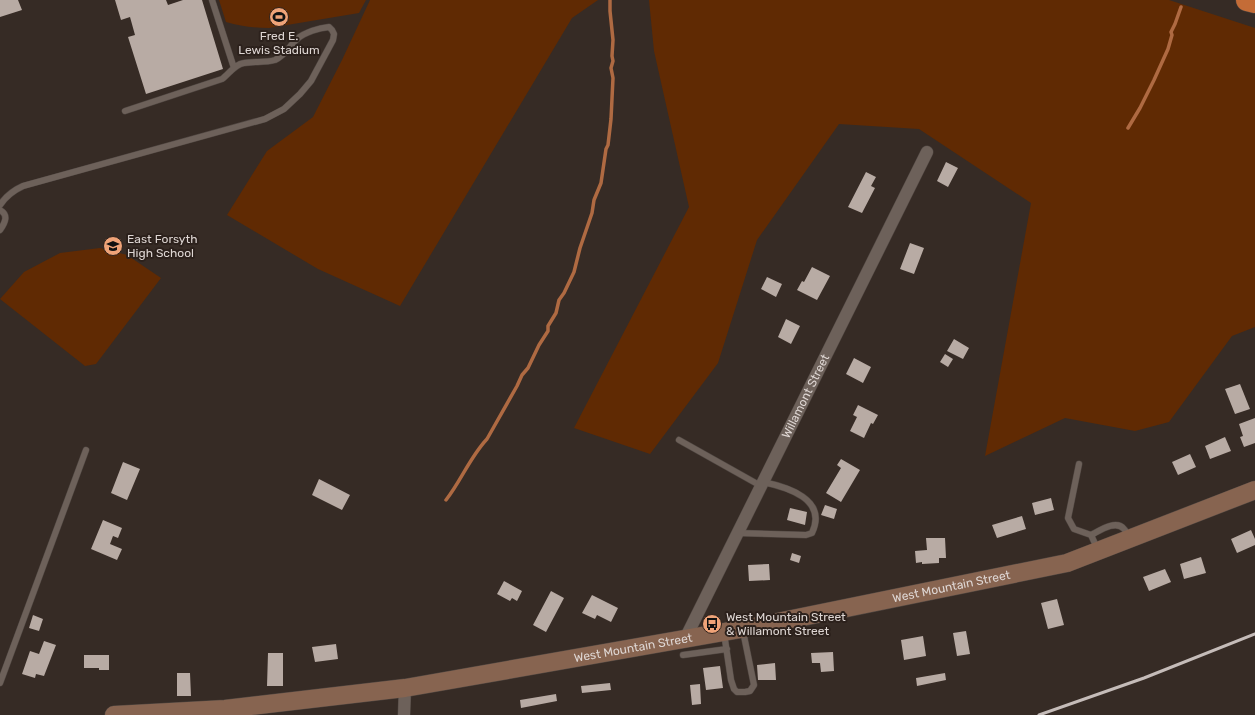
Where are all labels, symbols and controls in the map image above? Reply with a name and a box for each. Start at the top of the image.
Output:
sports icon: Fred E. Lewis Stadium [268,6,290,28]
place label: Fred E. Lewis Stadium [238,29,320,57]
place label: East Forsyth High School [127,232,198,260]
school or university icon: East Forsyth High School [102,235,124,257]
street label: Willamont Street [779,352,833,441]
street label: West Mountain Street [891,568,1012,605]
place label: West Mountain Street & Willamont Street [726,610,846,638]
bus stop icon: West Mountain Street & Willamont Street [701,613,723,635]
street label: West Mountain Street [573,631,694,665]

